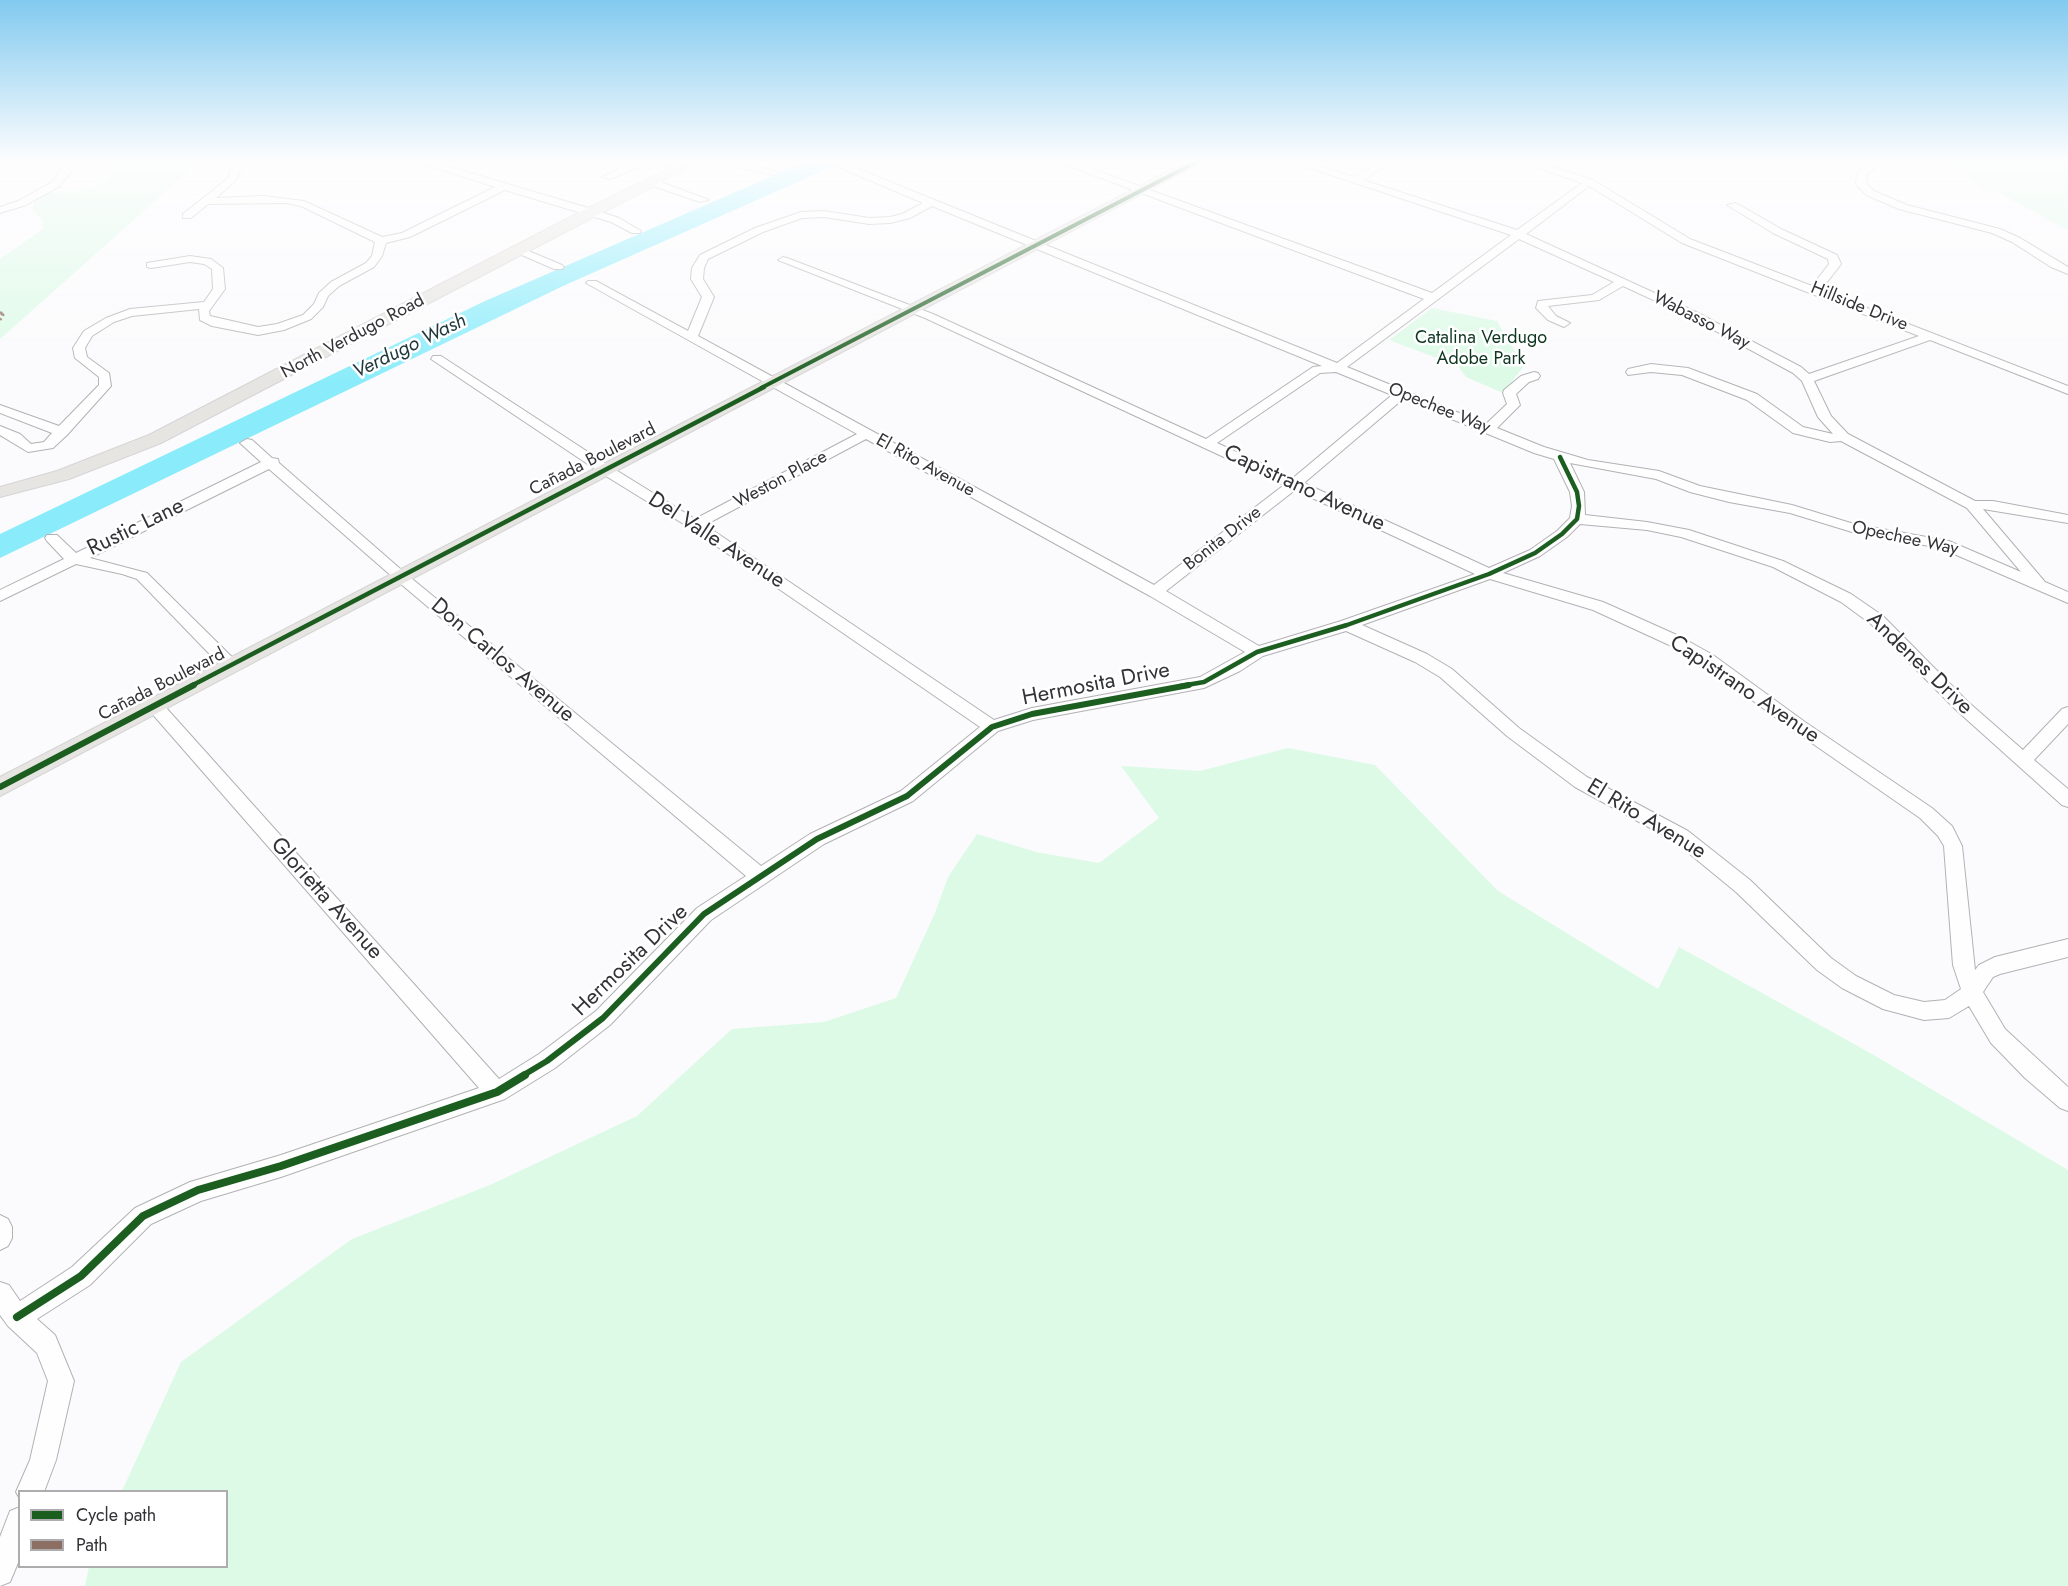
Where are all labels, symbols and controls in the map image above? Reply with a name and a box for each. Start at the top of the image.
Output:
street label: Hillside Drive [1807,278,1911,336]
street label: Wabasso Way [1649,287,1753,355]
street label: North Verdugo Road [278,290,428,384]
water label: Verdugo Wash [349,309,471,385]
park label: Catalina Verdugo Adobe Park [1415,328,1547,370]
street label: Opechee Way [1385,379,1493,439]
street label: Cañada Boulevard [526,419,660,501]
street label: El Rito Avenue [872,430,978,502]
street label: Capistrano Avenue [1219,440,1389,538]
street label: Weston Place [731,446,831,514]
street label: Del Valle Avenue [643,487,789,595]
street label: Rustic Lane [83,493,189,563]
street label: Bonita Drive [1180,502,1266,576]
street label: Opechee Way [1850,517,1960,561]
street label: Don Carlos Avenue [425,593,579,729]
street label: Andenes Drive [1860,607,1978,721]
street label: Capistrano Avenue [1664,630,1824,750]
street label: Cañada Boulevard [95,644,229,726]
street label: Hermosita Drive [1020,658,1172,712]
street label: El Rito Avenue [1582,774,1710,866]
street label: Glorietta Avenue [264,833,388,965]
street label: Hermosita Drive [568,899,694,1023]
legend [18,1490,228,1568]
text: Cycle path [76,1502,156,1528]
text: Path [76,1532,108,1558]

